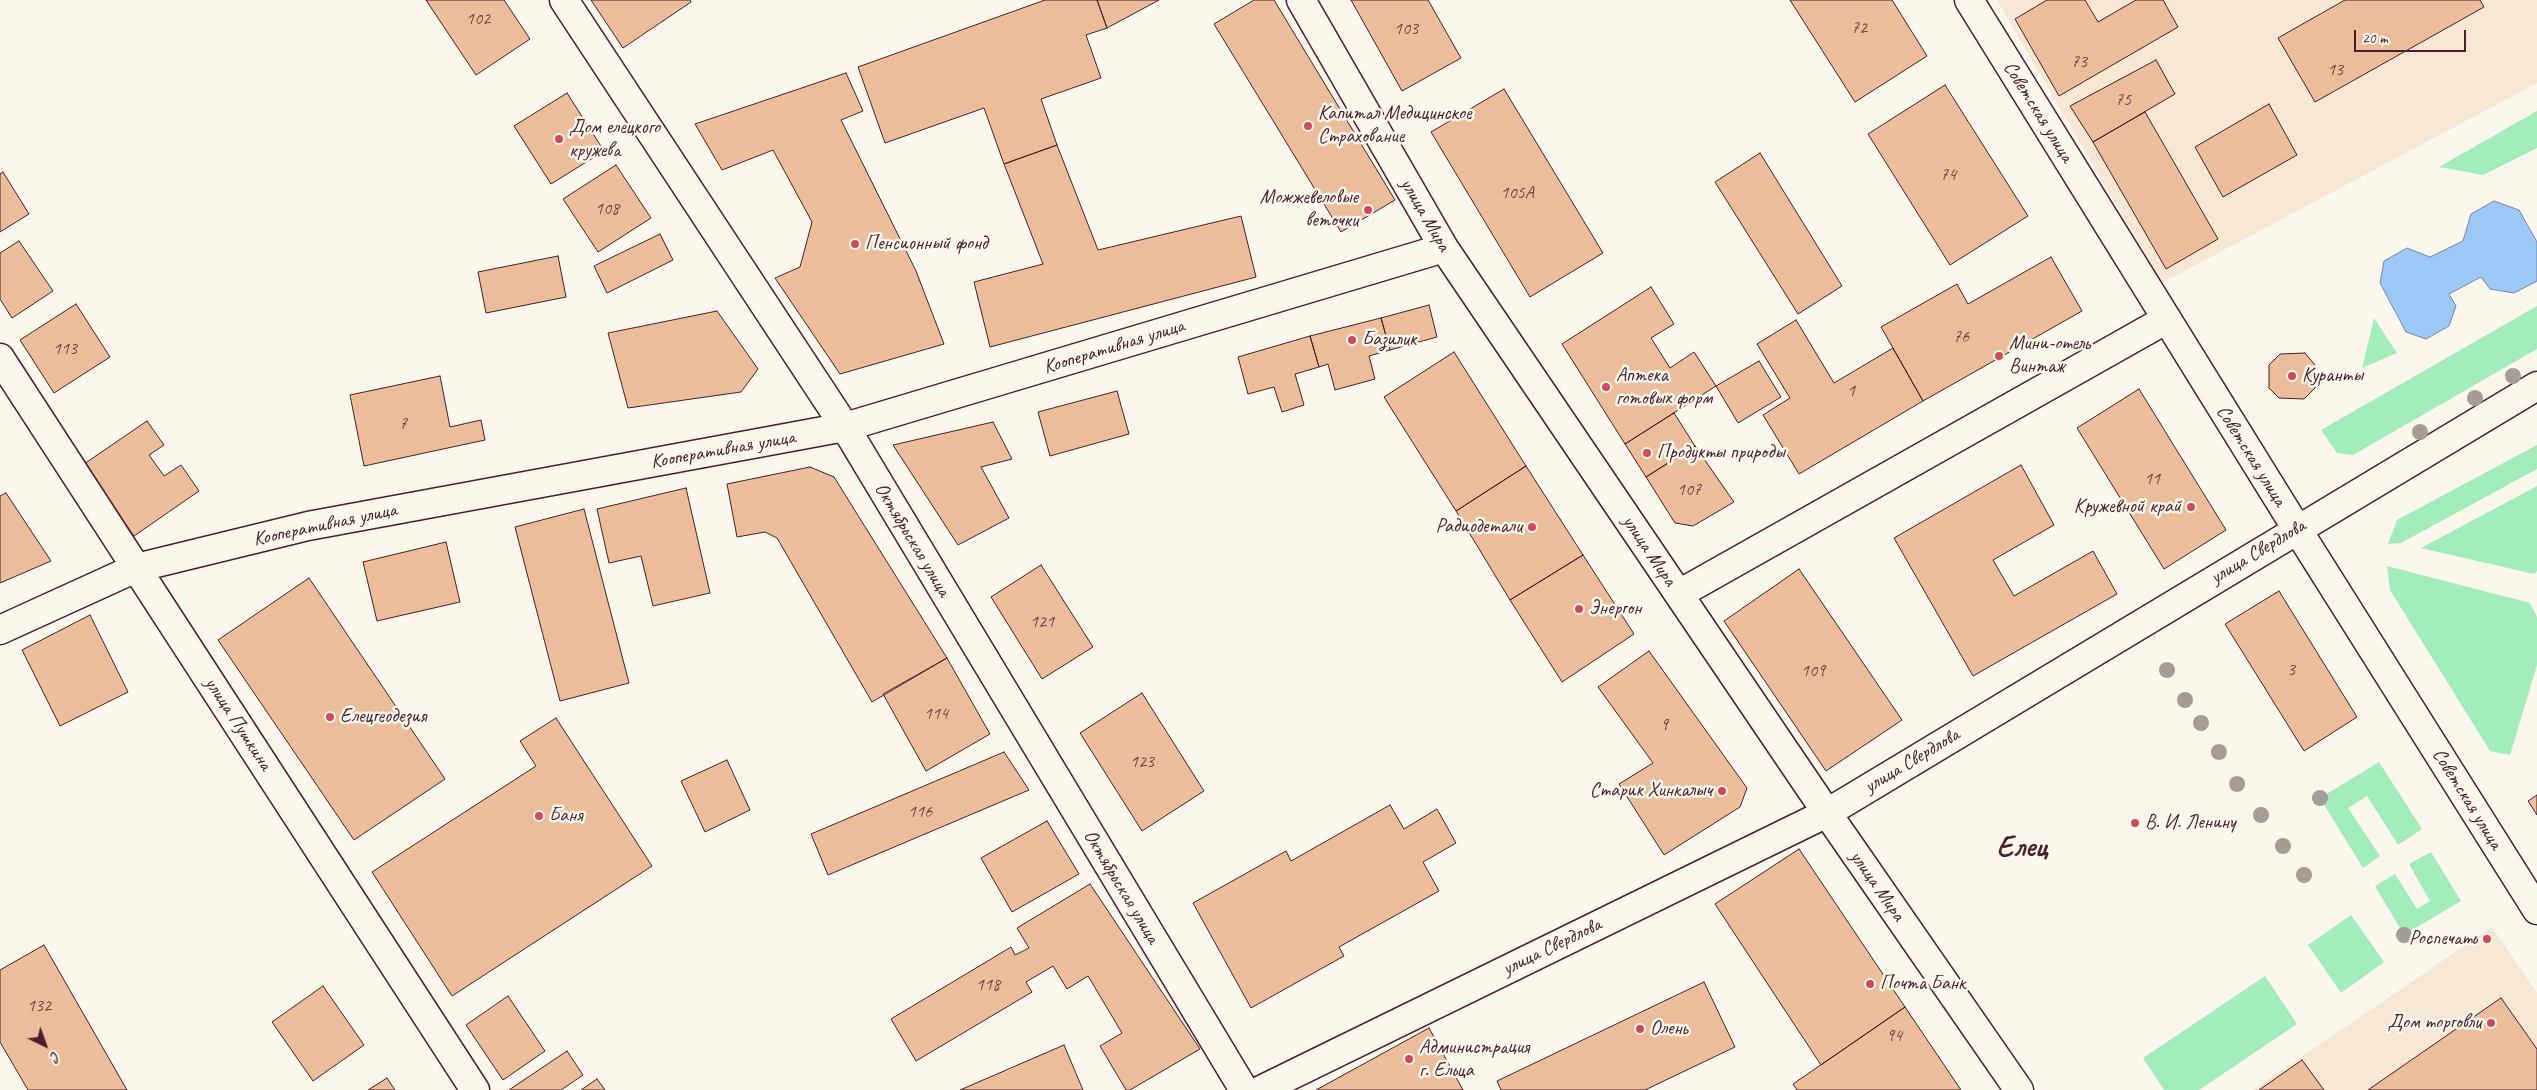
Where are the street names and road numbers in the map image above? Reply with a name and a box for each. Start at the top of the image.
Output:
street label: Советская улица [1997,57,2079,167]
street label: улица Мира [1394,174,1456,256]
street label: Кооперативная улица [1041,314,1187,380]
street label: Советская улица [2210,401,2292,511]
street label: Кооперативная улица [649,426,797,474]
street label: Октябрьская улица [869,479,955,601]
street label: Кооперативная улица [251,498,399,552]
street label: улица Мира [1617,511,1681,591]
street label: улица Свердлова [2206,514,2310,590]
street label: улица Пушкина [199,673,277,775]
street label: улица Свердлова [1860,723,1964,799]
street label: Советская улица [2426,744,2508,854]
street label: Октябрьская улица [1078,826,1164,948]
street label: улица Мира [1844,846,1910,926]
street label: улица Свердлова [1499,913,1605,981]

